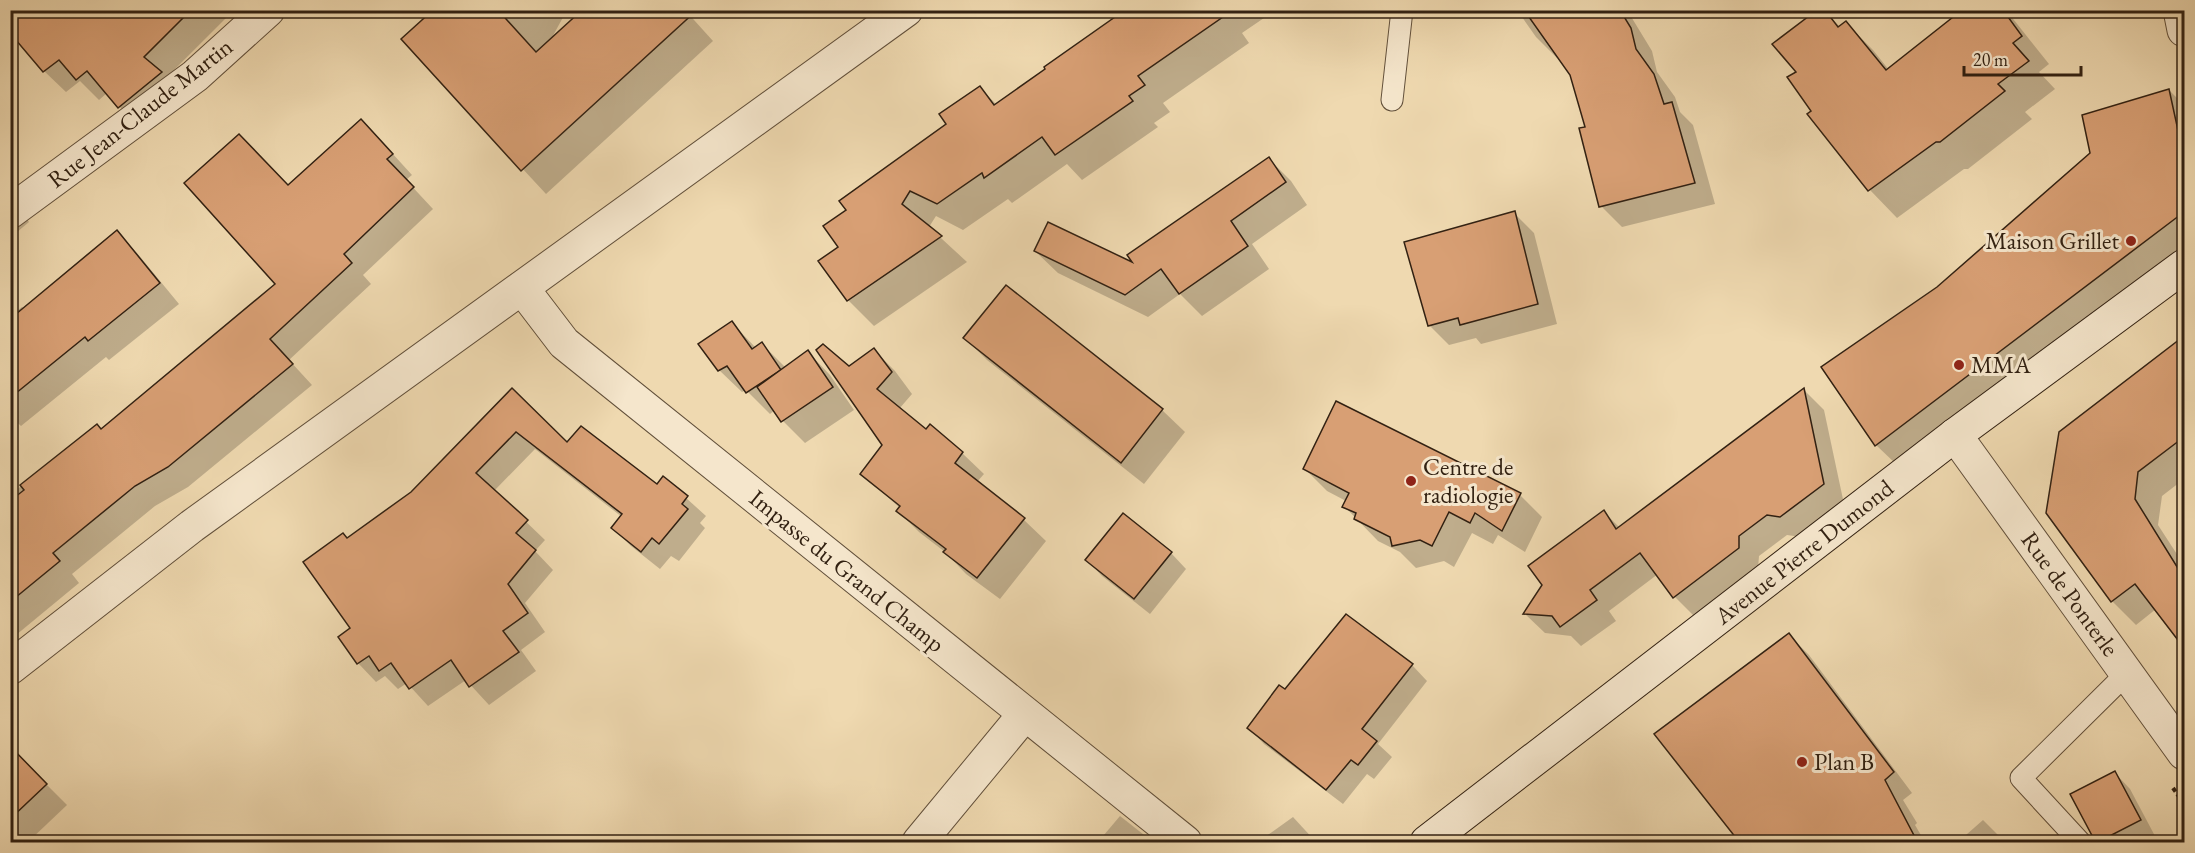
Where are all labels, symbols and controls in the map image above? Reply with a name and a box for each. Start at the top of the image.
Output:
street label: Rue Jean-Claude Martin [41,30,239,195]
scale bar [1964,39,2081,77]
text: 20 m [1973,48,2008,71]
place label: Maison Grillet [1985,225,2119,256]
marker: Maison Grillet [2124,234,2138,248]
place label: MMA [1971,349,2031,380]
marker: MMA [1952,358,1966,372]
place label: Centre de radiologie [1423,451,1513,510]
street label: Avenue Pierre Dumond [1707,472,1900,632]
marker: Centre de radiologie [1404,474,1418,488]
street label: Impasse du Grand Champ [743,482,951,659]
street label: Rue de Ponterle [2015,525,2126,662]
place label: Plan B [1814,746,1874,777]
marker: Plan B [1795,755,1809,769]

